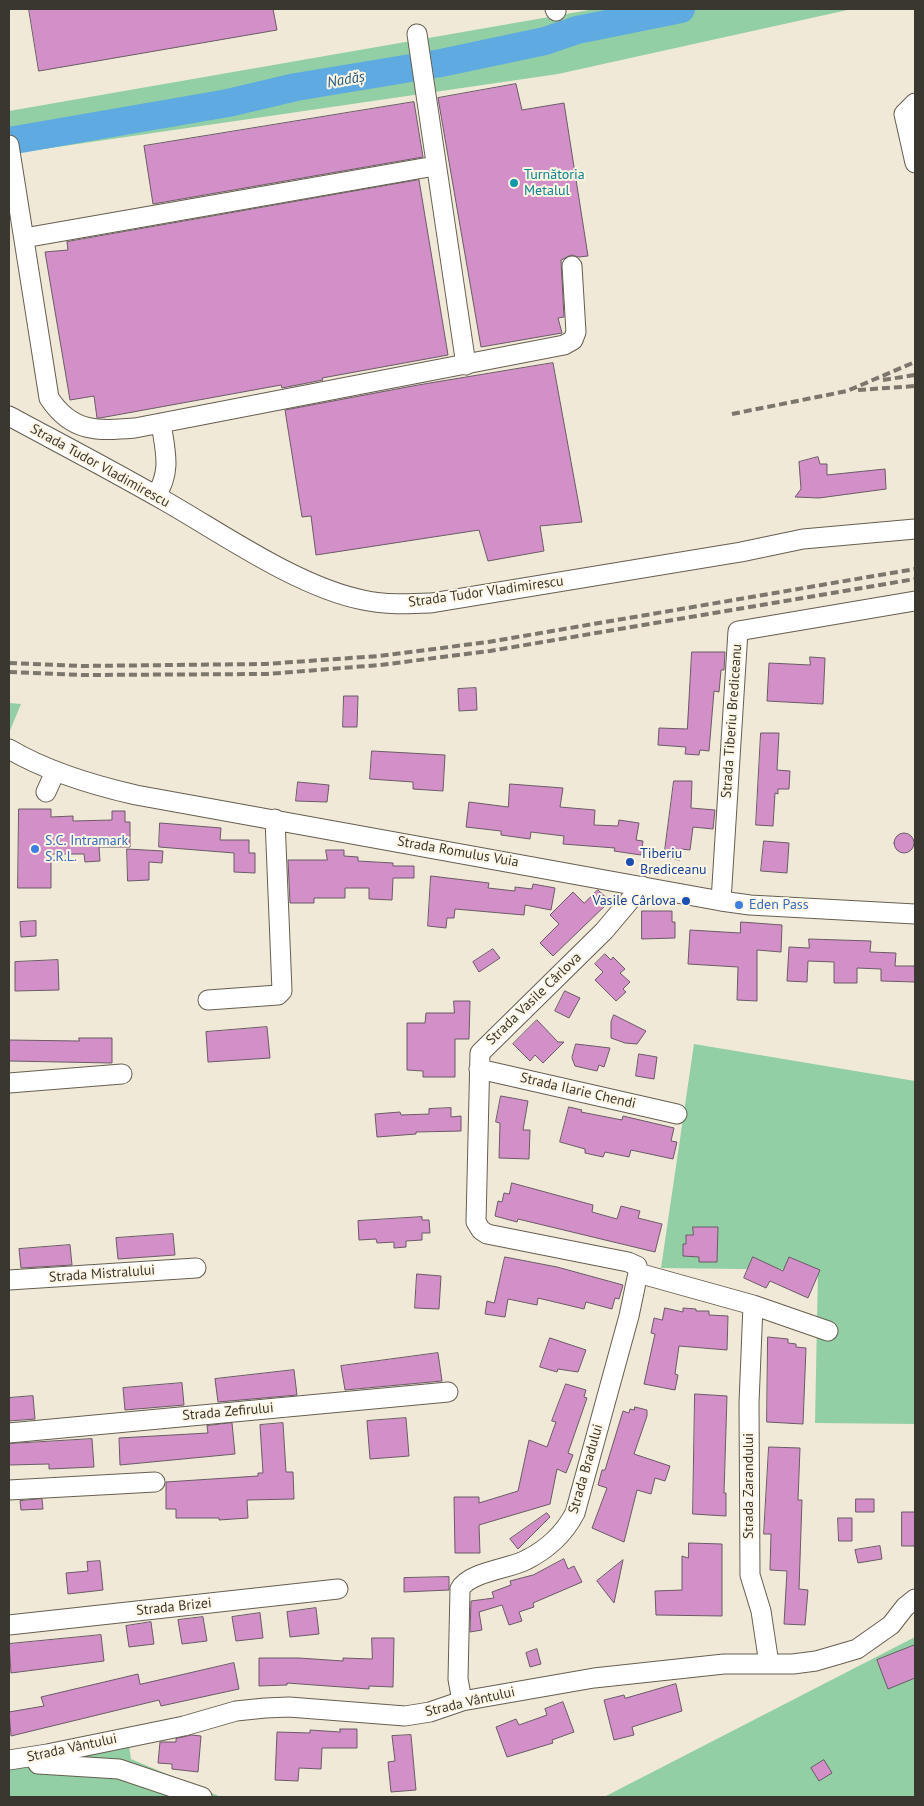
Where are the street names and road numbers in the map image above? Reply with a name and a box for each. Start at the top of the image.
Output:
street label: Strada Tudor Vladimirescu [27,421,173,511]
street label: Strada Tudor Vladimirescu [407,573,565,611]
street label: Strada Tiberiu Brediceanu [718,643,746,799]
street label: Strada Romulus Vuia [396,833,520,871]
street label: Strada Vasile Cârlova [483,949,585,1049]
street label: Strada Ilarie Chendi [518,1070,638,1112]
street label: Strada Mistralului [48,1262,156,1286]
street label: Strada Zefirului [182,1400,274,1424]
street label: Strada Bradului [565,1422,607,1516]
street label: Strada Zarandului [741,1433,757,1539]
street label: Strada Brizei [135,1595,213,1619]
street label: Strada Vântului [423,1684,517,1720]
street label: Strada Vântului [25,1730,119,1766]

